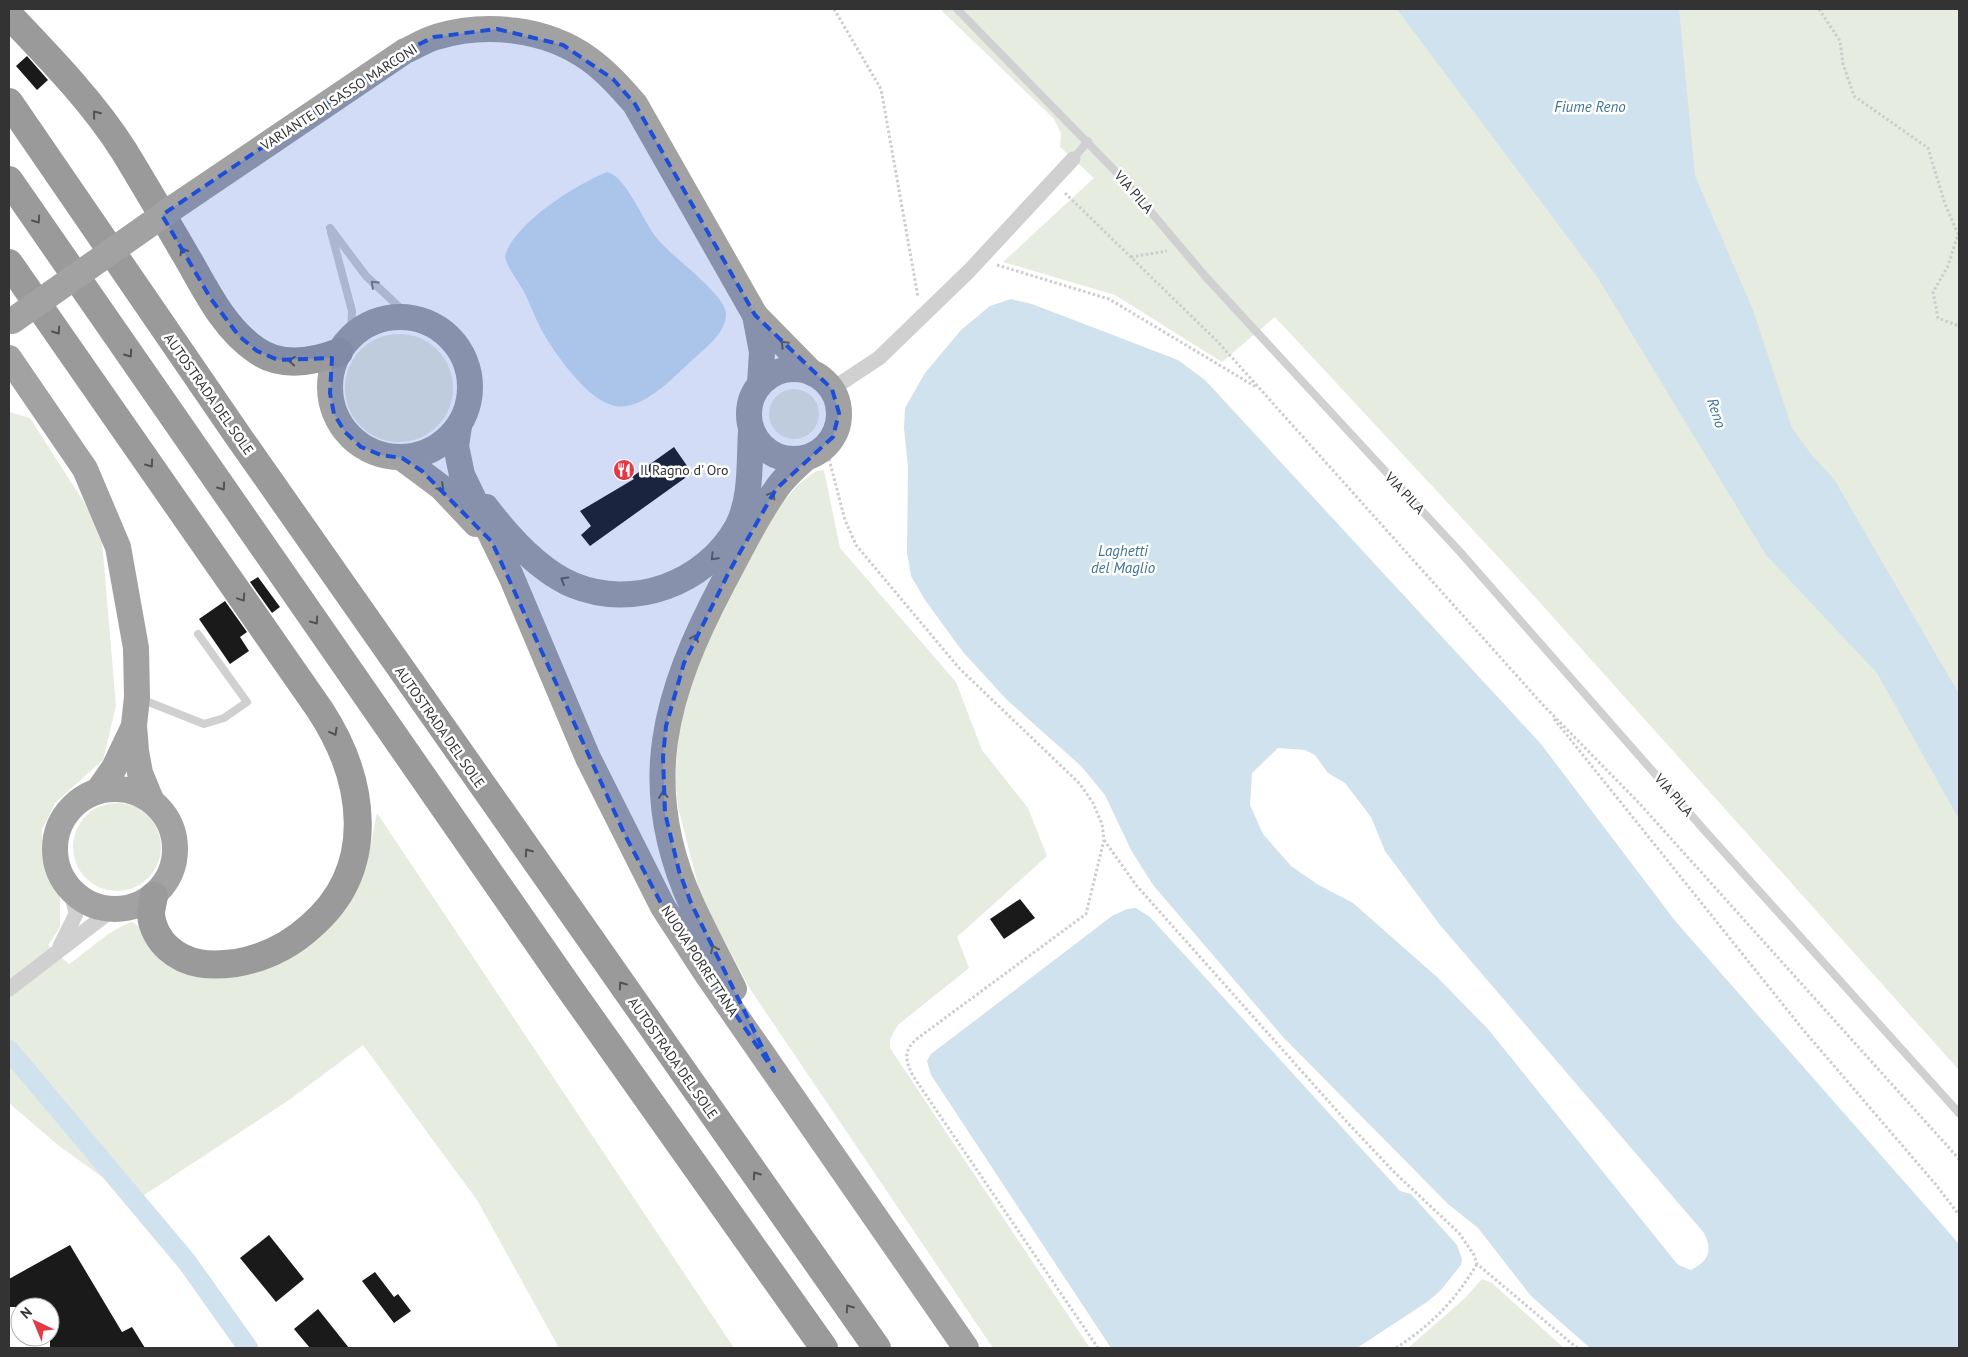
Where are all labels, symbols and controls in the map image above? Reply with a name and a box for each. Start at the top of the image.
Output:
street label: VARIANTE DI SASSO MARCONI [257,40,421,155]
water label: Fiume Reno [1554,97,1626,116]
one-way arrow [94,111,102,120]
street label: VIA PILA [1110,166,1158,218]
one-way arrow [31,215,40,224]
one-way arrow [180,247,190,256]
one-way arrow [371,281,380,290]
one-way arrow [51,325,60,335]
street label: AUTOSTRADA DEL SOLE [160,330,258,458]
one-way arrow [780,341,789,350]
one-way arrow [123,348,132,358]
one-way arrow [288,356,296,367]
water label: Reno [1703,396,1731,430]
one-way arrow [144,458,153,468]
restaurant icon: Il Ragno d' Oro [612,458,636,482]
place label: Il Ragno d' Oro [640,461,728,479]
street label: VIA PILA [1380,468,1429,518]
one-way arrow [216,481,225,491]
one-way arrow [435,481,444,490]
one-way arrow [766,491,775,501]
water label: Laghetti del Maglio [1091,541,1155,577]
one-way arrow [711,551,720,560]
one-way arrow [561,576,570,586]
one-way arrow [236,592,245,602]
one-way arrow [309,615,318,625]
one-way arrow [689,634,700,643]
street label: AUTOSTRADA DEL SOLE [391,663,489,791]
one-way arrow [328,727,338,736]
street label: VIA PILA [1650,769,1698,821]
one-way arrow [658,791,669,799]
one-way arrow [525,849,534,858]
street label: NUOVA PORRETTANA [657,902,743,1020]
one-way arrow [710,945,720,954]
one-way arrow [619,982,627,991]
street label: AUTOSTRADA DEL SOLE [624,994,722,1122]
one-way arrow [753,1171,762,1181]
north arrow [10,1297,60,1347]
text: N [16,1303,36,1322]
one-way arrow [846,1304,855,1314]

